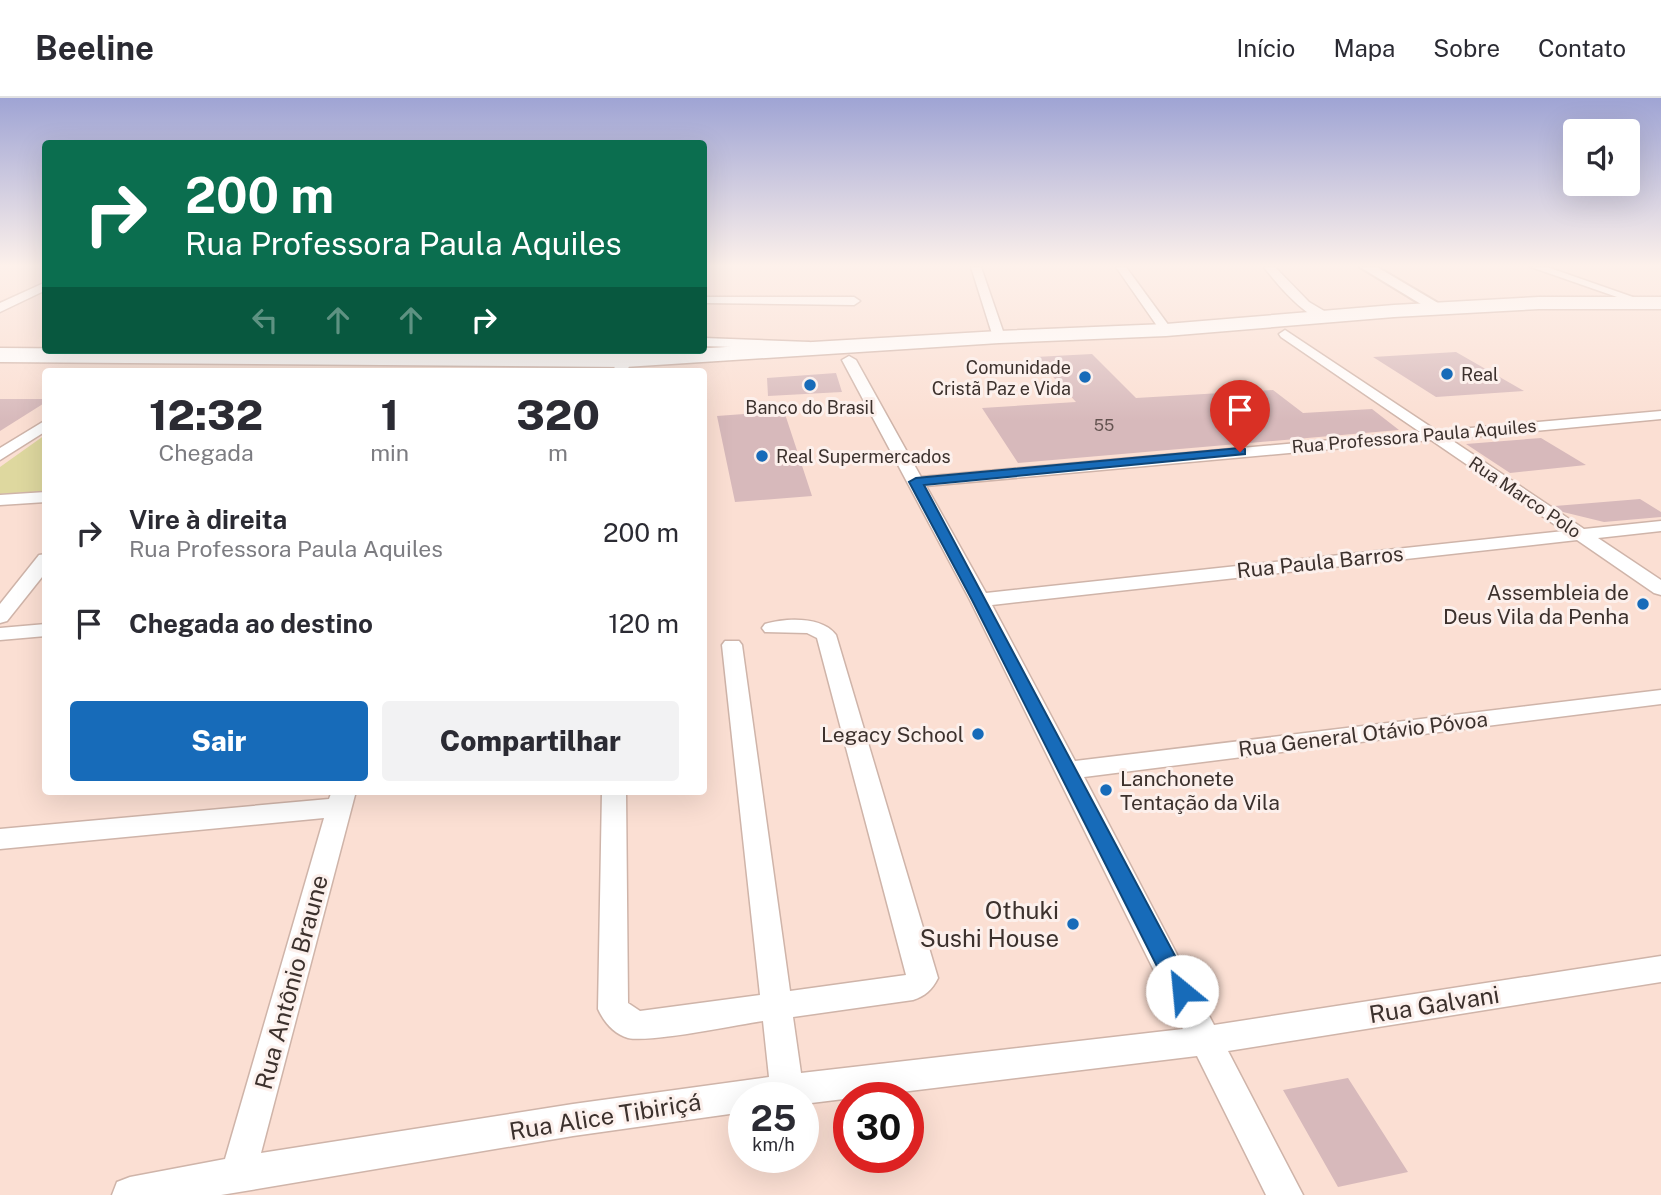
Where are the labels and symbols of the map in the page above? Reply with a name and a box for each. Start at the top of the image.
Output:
place label: Comunidade Cristã Paz e Vida [932,357,1071,399]
place label: Real [1461,364,1498,385]
marker: Real [1439,366,1455,382]
marker: Comunidade Cristã Paz e Vida [1077,369,1093,385]
marker: Banco do Brasil [802,377,818,393]
pin [1210,380,1270,452]
place label: Banco do Brasil [745,397,875,418]
street label: Rua Professora Paula Aquiles [1291,415,1537,457]
house number: 55 [1094,416,1114,435]
place label: Real Supermercados [776,446,951,467]
marker: Real Supermercados [754,448,770,464]
street label: Rua Marco Polo [1465,452,1585,542]
street label: Rua Paula Barros [1235,541,1405,583]
place label: Assembleia de Deus Vila da Penha [1443,580,1629,629]
marker: Assembleia de Deus Vila da Penha [1635,596,1651,612]
street label: Rua General Otávio Póvoa [1237,706,1489,762]
place label: Legacy School [821,722,964,747]
marker: Legacy School [970,726,986,742]
place label: Lanchonete Tentação da Vila [1120,766,1280,815]
marker: Lanchonete Tentação da Vila [1098,782,1114,798]
street label: Rua Antônio Braune [249,872,333,1092]
place label: Othuki Sushi House [920,896,1059,952]
marker: Othuki Sushi House [1065,916,1081,932]
position arrow [1145,954,1219,1028]
street label: Rua Galvani [1367,980,1501,1028]
speed limit sign: 30 [833,1082,924,1173]
street label: Rua Alice Tibiriçá [507,1087,703,1145]

